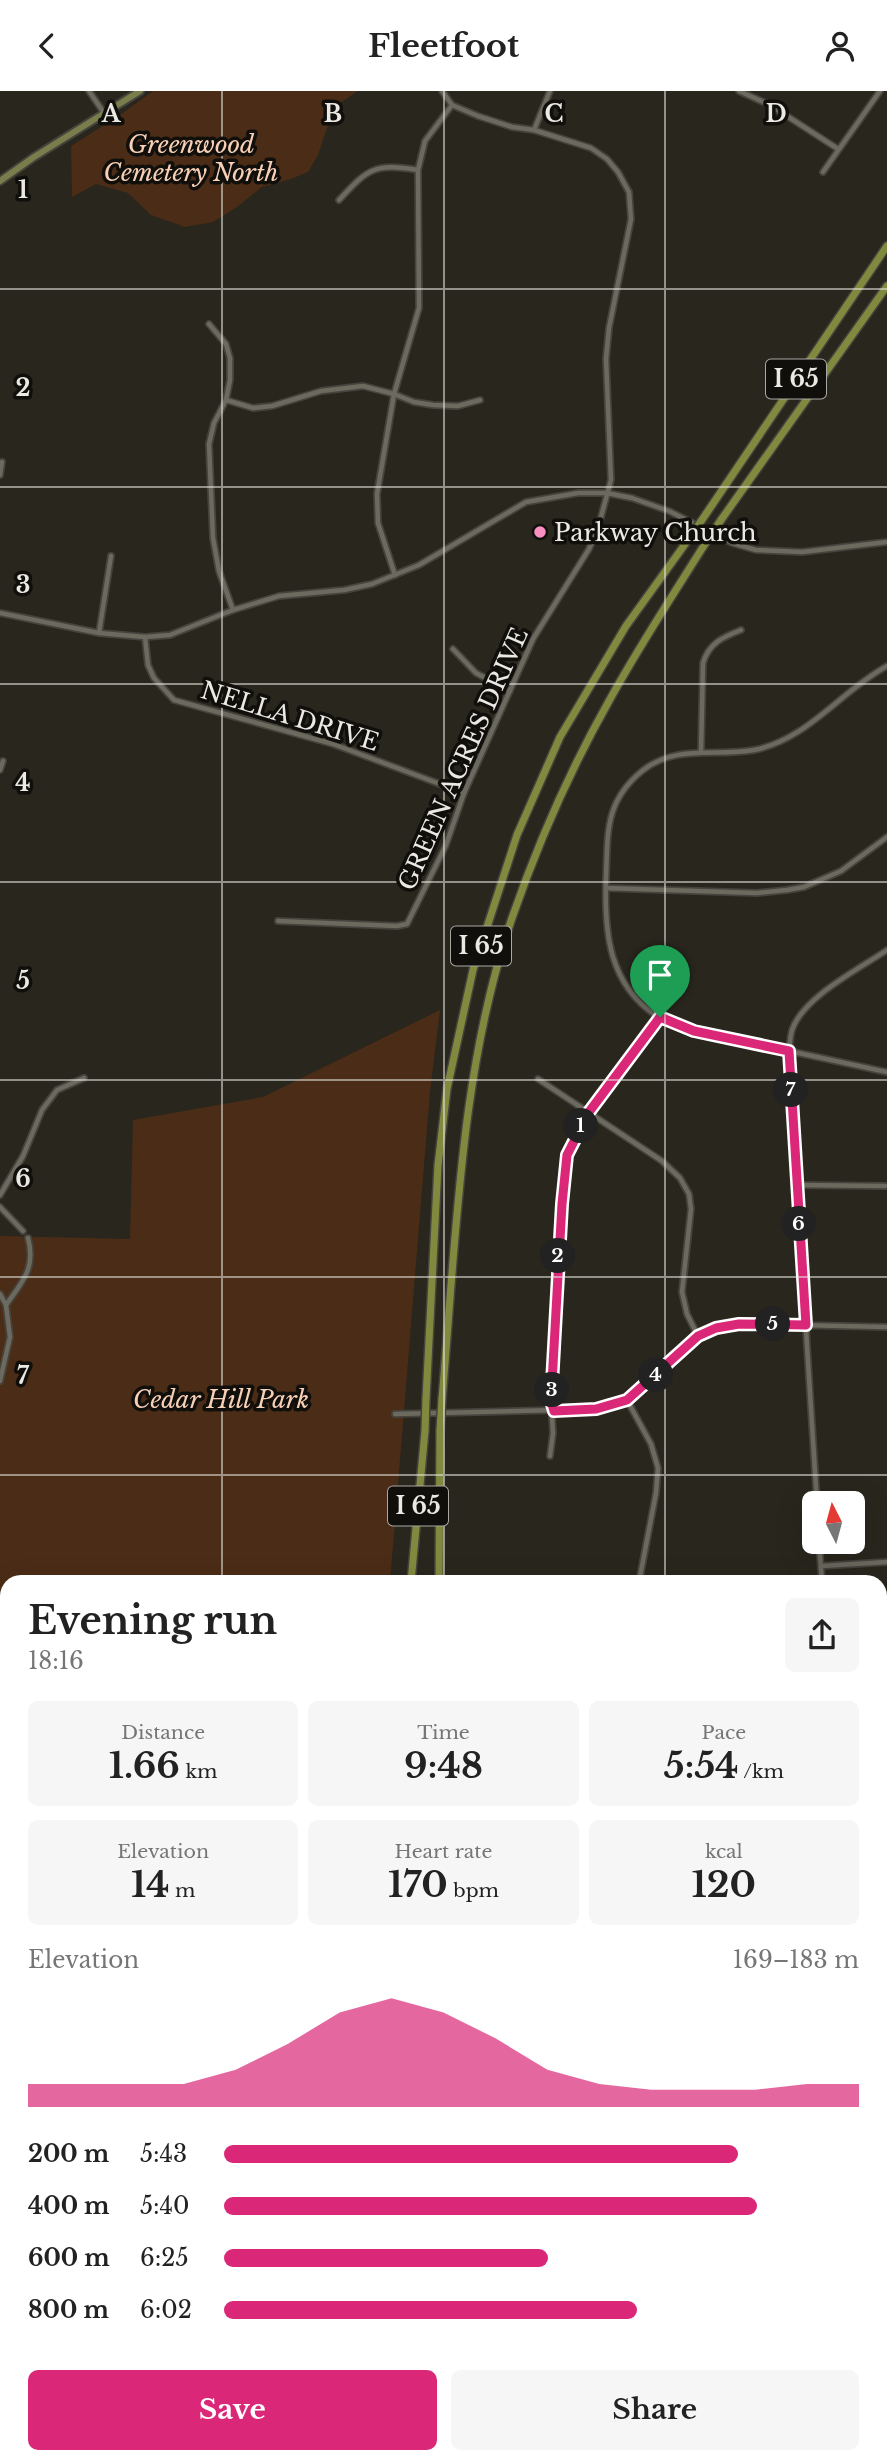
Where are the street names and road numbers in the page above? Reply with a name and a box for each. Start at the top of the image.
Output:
road number: I 65 [766,359,826,399]
street label: GREEN ACRES DRIVE [392,623,534,895]
street label: NELLA DRIVE [198,675,382,757]
road number: I 65 [451,926,511,965]
road number: I 65 [388,1487,448,1525]

